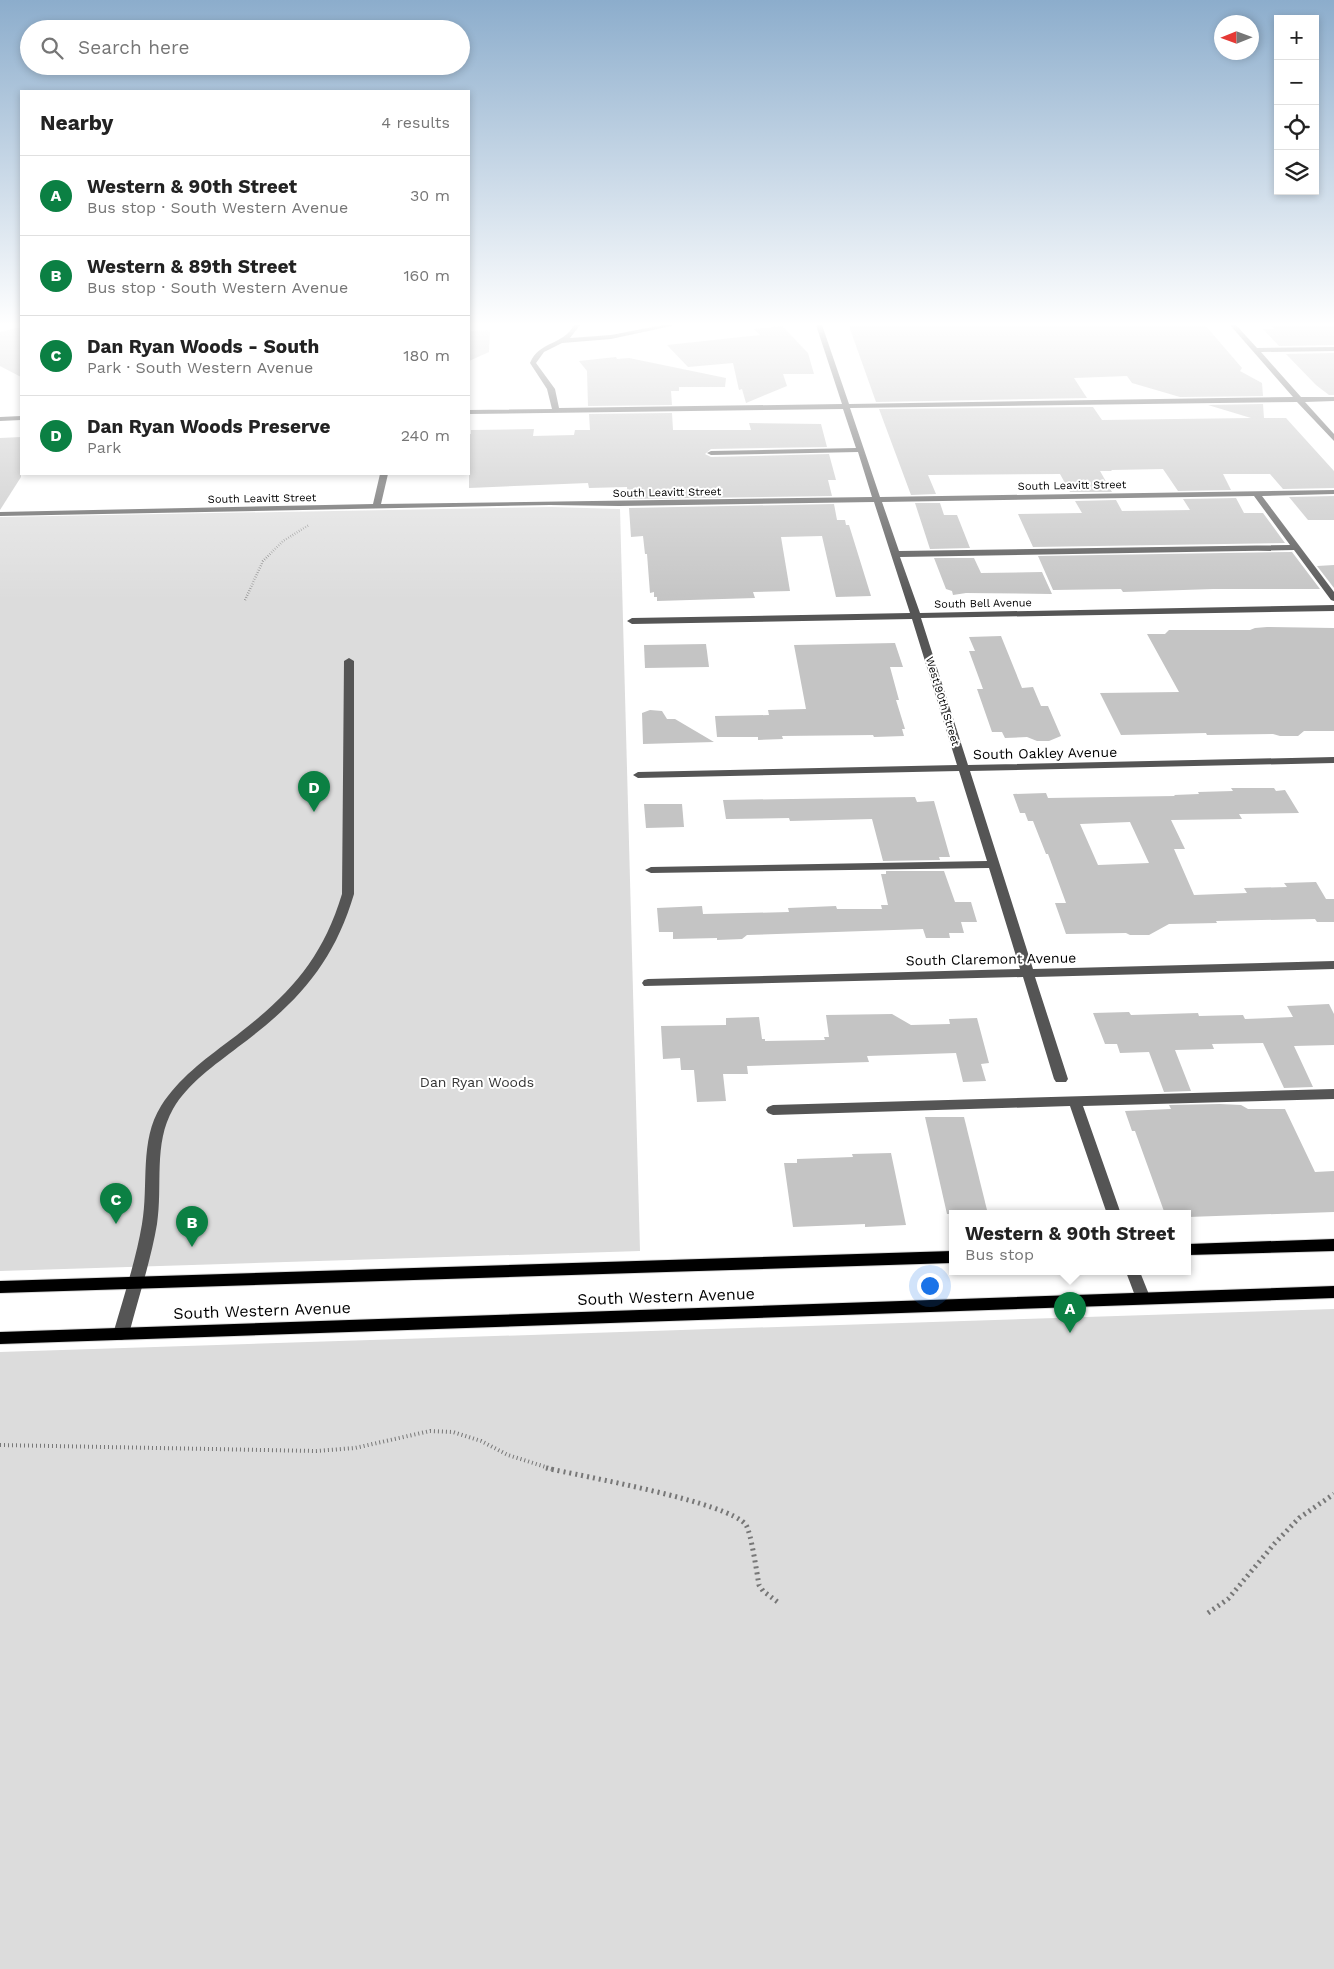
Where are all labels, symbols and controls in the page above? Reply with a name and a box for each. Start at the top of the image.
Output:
north arrow [1214,15,1259,60]
map controls [1274,15,1319,195]
button: + [1274,15,1319,60]
search box [20,20,470,75]
icon: search [38,34,66,62]
text: Search here [78,36,189,59]
button: − [1274,60,1319,105]
button: locate [1274,105,1319,150]
text: Nearby [40,110,113,135]
text: 4 results [381,113,450,132]
button: layers [1274,150,1319,195]
text: Western & 90th Street [87,175,297,198]
text: A [51,186,61,205]
text: 30 m [410,186,450,205]
text: Bus stop · South Western Avenue [87,198,348,217]
text: Western & 89th Street [87,255,297,278]
text: B [51,266,61,285]
text: 160 m [403,266,450,285]
text: Bus stop · South Western Avenue [87,278,348,297]
text: Dan Ryan Woods - South [87,335,319,358]
text: C [51,346,61,365]
text: 180 m [403,346,450,365]
text: Park · South Western Avenue [87,358,313,377]
text: Dan Ryan Woods Preserve [87,415,331,438]
text: D [50,426,62,445]
text: 240 m [401,426,450,445]
text: Park [87,438,121,457]
street label: South Leavitt Street [1018,478,1127,493]
street label: South Leavitt Street [613,485,722,500]
street label: South Leavitt Street [208,491,317,506]
street label: South Bell Avenue [934,596,1032,611]
street label: West 90th Street [923,655,962,748]
street label: South Oakley Avenue [973,744,1117,762]
pin: D [298,771,330,812]
street label: South Claremont Avenue [906,950,1076,968]
park label: Dan Ryan Woods [420,1074,534,1090]
pin: C [100,1183,132,1224]
pin: B [176,1206,208,1247]
popup [949,1210,1191,1275]
text: Western & 90th Street [965,1222,1175,1245]
text: Bus stop [965,1245,1034,1264]
your location [917,1273,943,1299]
street label: South Western Avenue [577,1284,755,1309]
pin: A [1054,1292,1086,1333]
street label: South Western Avenue [173,1298,351,1323]

